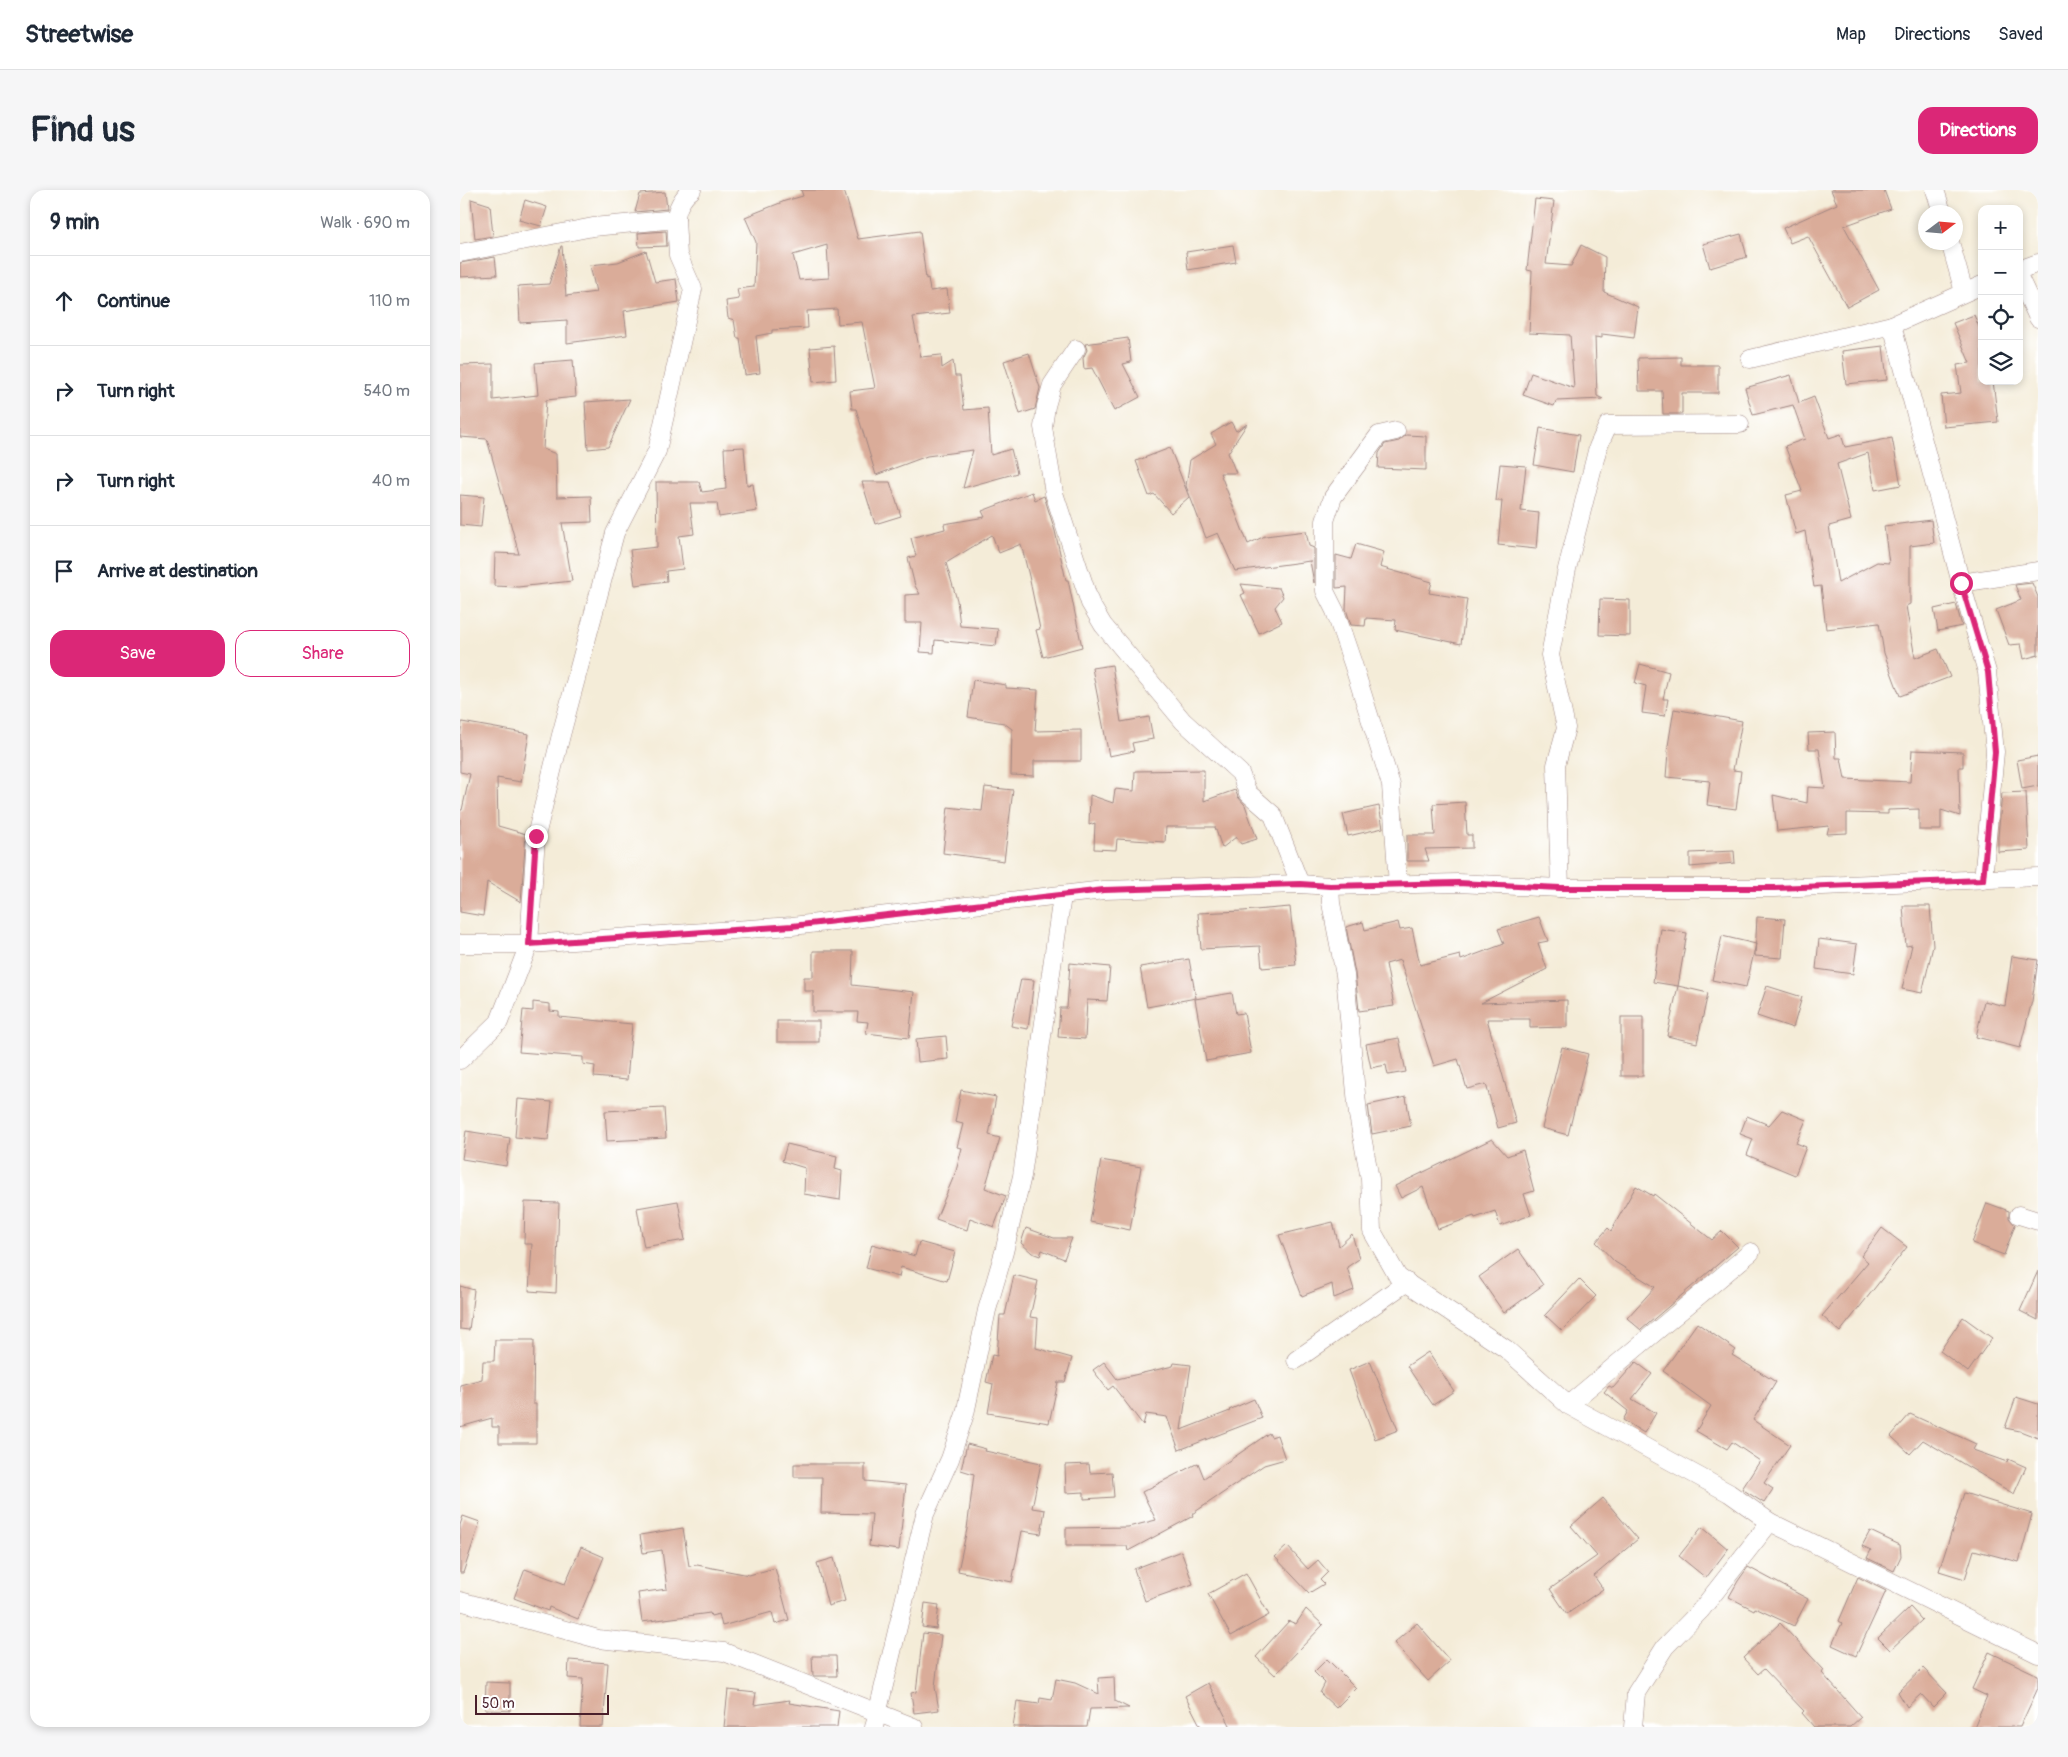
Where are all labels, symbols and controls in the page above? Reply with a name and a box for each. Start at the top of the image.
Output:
text: Streetwise [25,20,133,49]
text: Map [1836,23,1866,46]
text: Directions [1894,23,1970,46]
text: Saved [1998,23,2043,46]
button: Directions [1918,107,2038,154]
text: Find us [30,108,135,152]
north arrow [1918,205,1963,250]
map controls [1978,205,2023,385]
button: + [1978,205,2023,250]
text: 9 min [50,209,99,236]
text: Walk · 690 m [320,213,410,233]
button: − [1978,250,2023,295]
icon: ahead [50,287,78,315]
text: Continue [97,289,170,313]
text: 110 m [369,291,410,311]
button: locate [1978,295,2023,340]
button: layers [1978,340,2023,385]
icon: right [50,377,78,405]
text: Turn right [97,379,175,403]
text: 540 m [363,381,410,401]
icon: right [50,467,78,495]
text: Turn right [97,469,175,493]
text: 40 m [372,471,410,491]
icon: arrive [50,557,78,585]
text: Arrive at destination [97,559,258,583]
route start [1950,572,1973,595]
button: Save [50,630,225,677]
button: Share [235,630,410,677]
route end [525,825,548,848]
scale bar [475,1692,609,1715]
text: 50 m [482,1695,515,1712]

